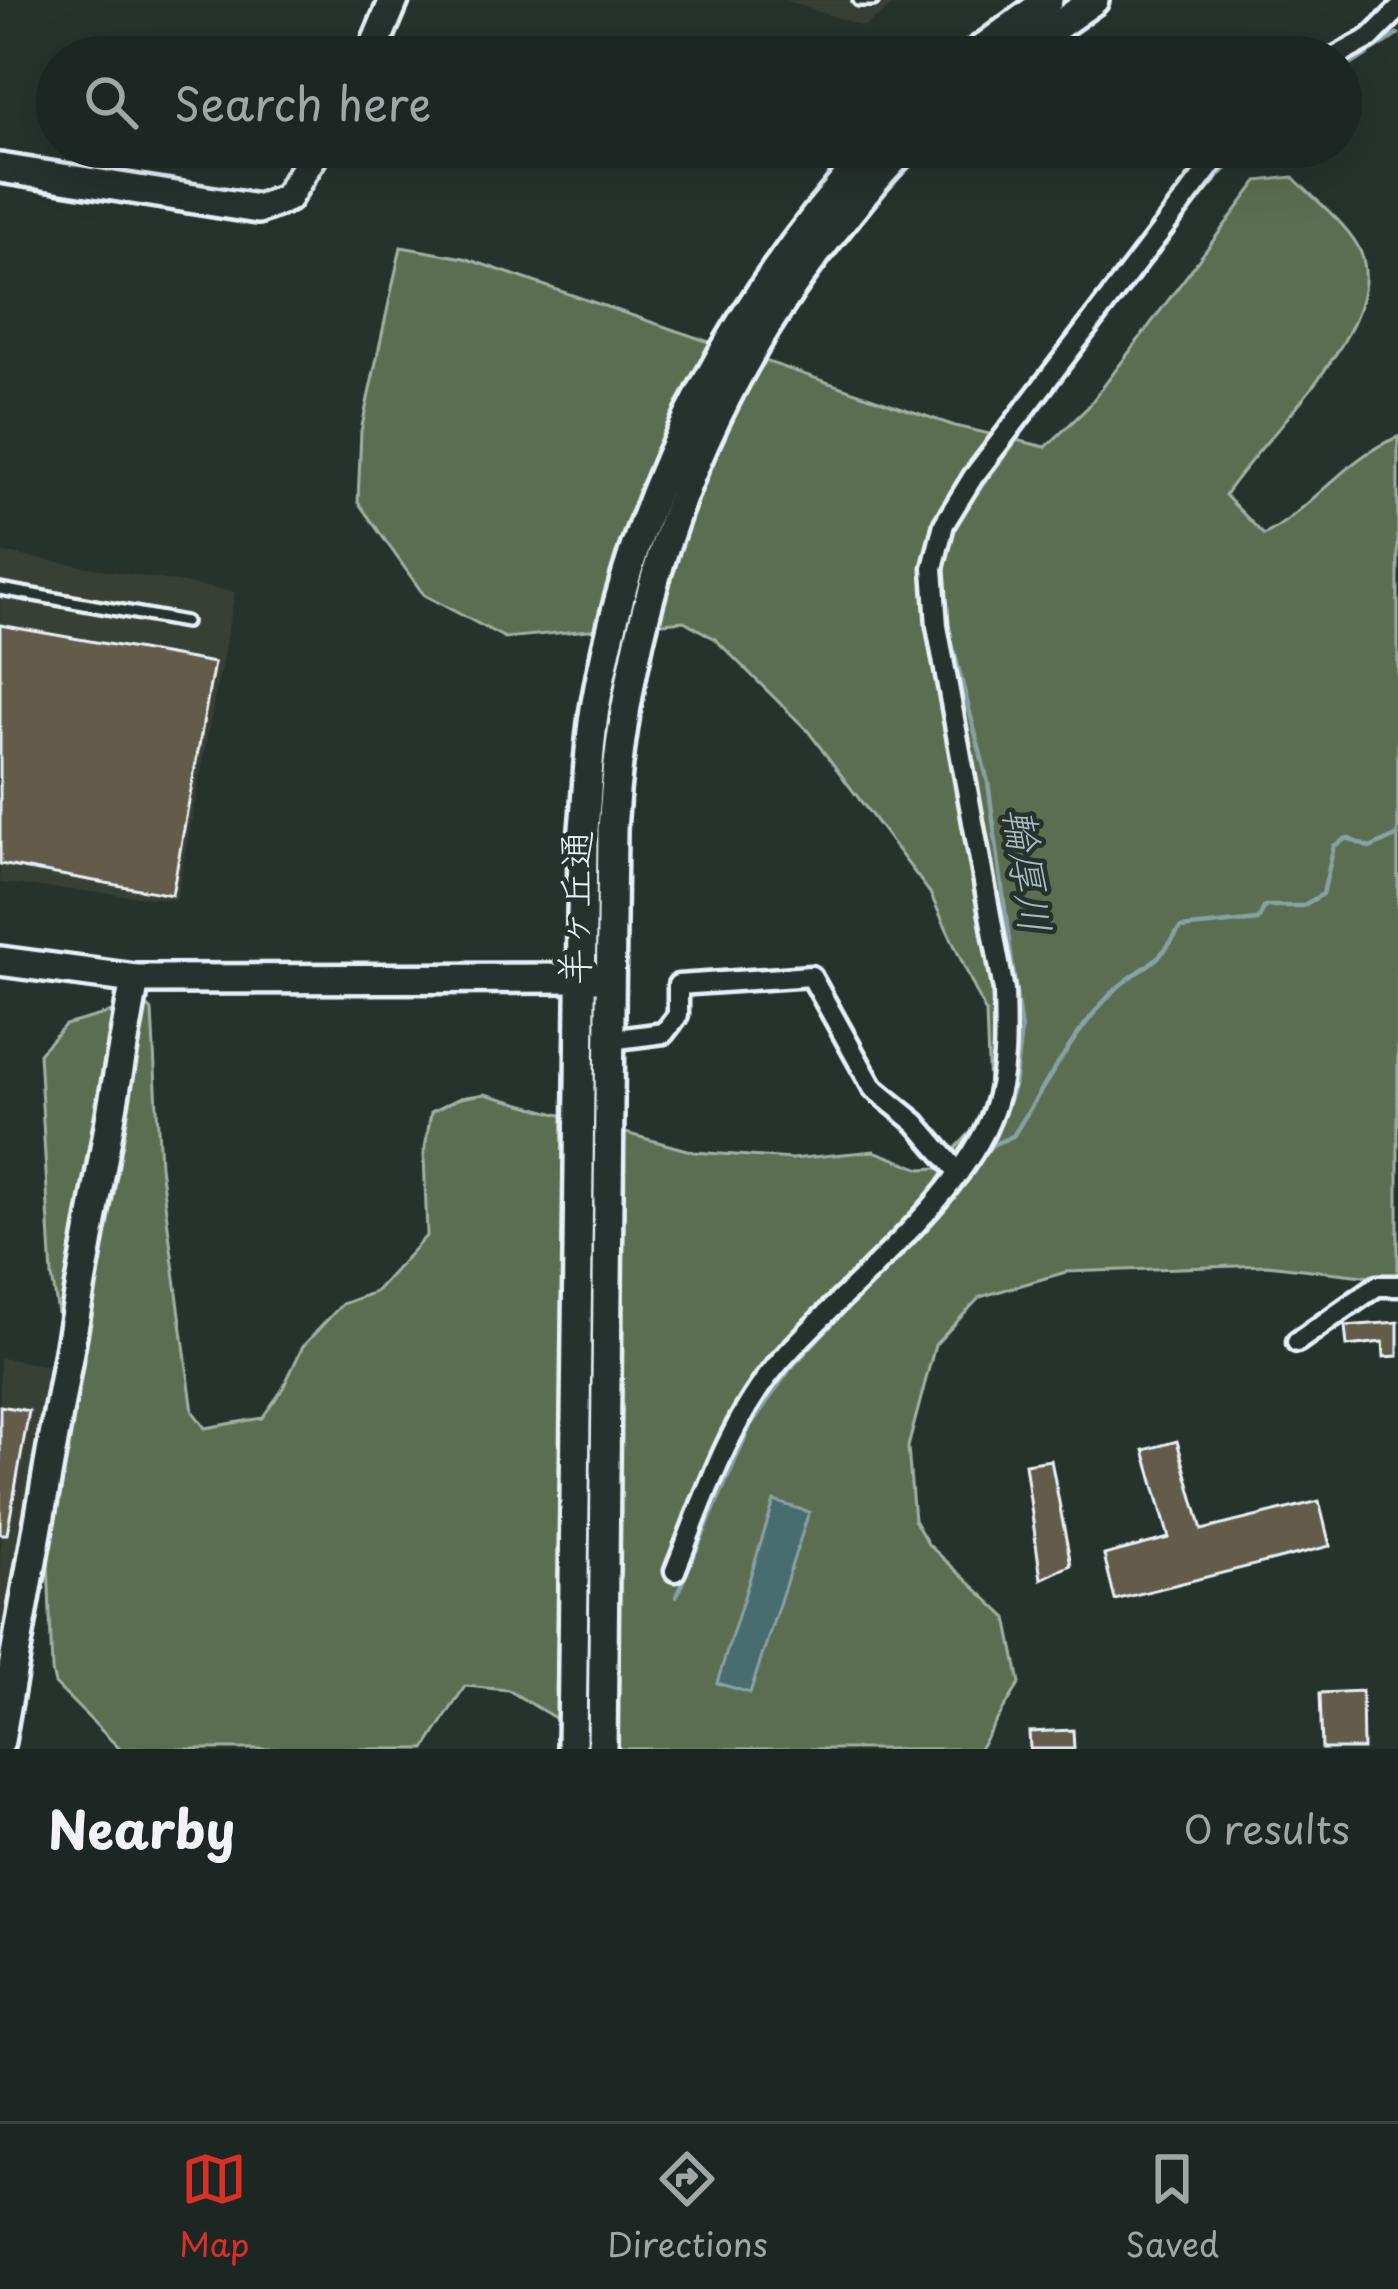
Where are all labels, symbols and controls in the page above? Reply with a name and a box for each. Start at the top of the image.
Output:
search box [36,36,1362,168]
text: Search here [174,68,431,136]
icon: search [78,69,144,135]
water label: 輪厚川 [990,803,1070,937]
street label: 羊ヶ丘通 [542,829,604,987]
text: Nearby [48,1789,235,1866]
text: 0 results [1184,1798,1350,1857]
tab: Map [179,2146,249,2268]
tab: Directions [607,2146,768,2268]
tab: Saved [1125,2146,1219,2268]

